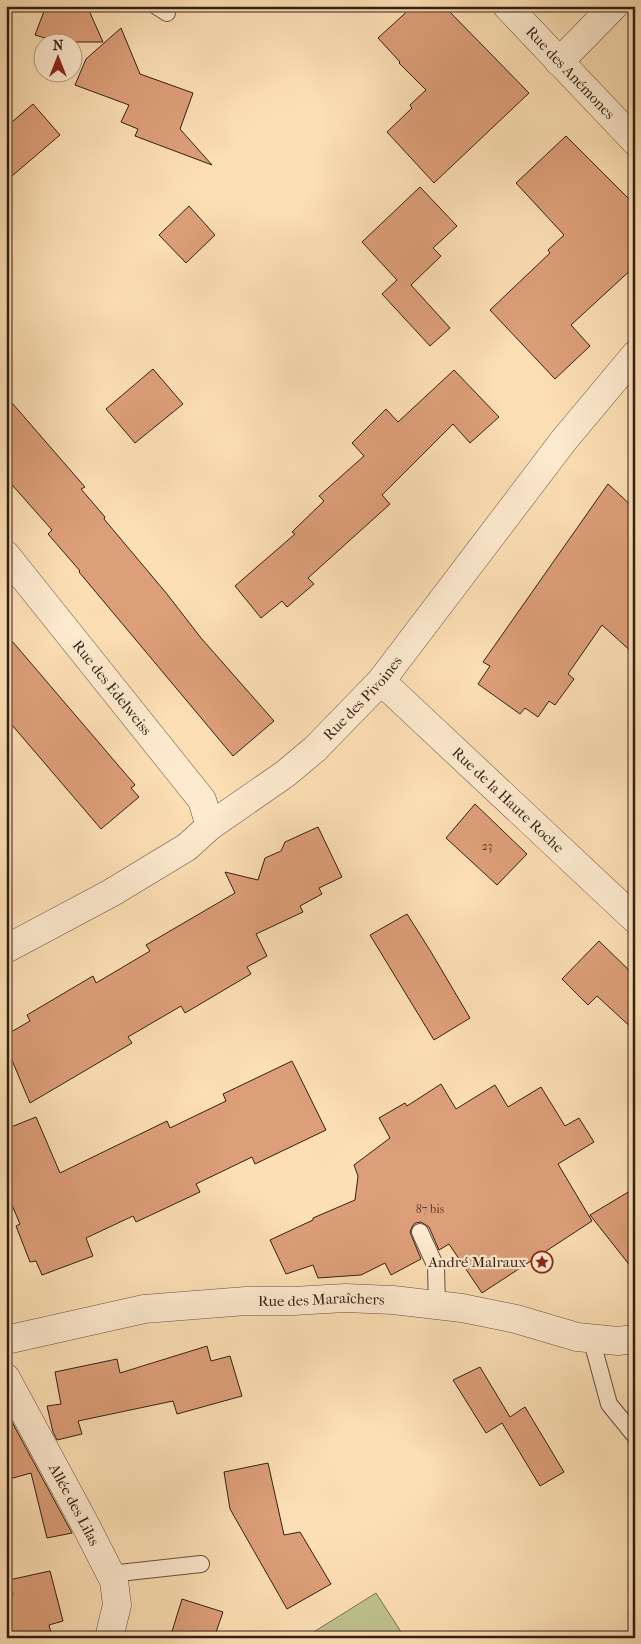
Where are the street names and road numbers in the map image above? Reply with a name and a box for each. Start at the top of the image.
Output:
street label: Rue des Anémones [522,23,619,123]
street label: Rue des Edelweiss [69,637,156,739]
street label: Rue des Pivoines [319,652,406,744]
street label: Rue de la Haute Roche [448,743,568,857]
street label: Rue des Maraîchers [258,1289,385,1310]
street label: Allée des Lilas [45,1460,104,1549]

